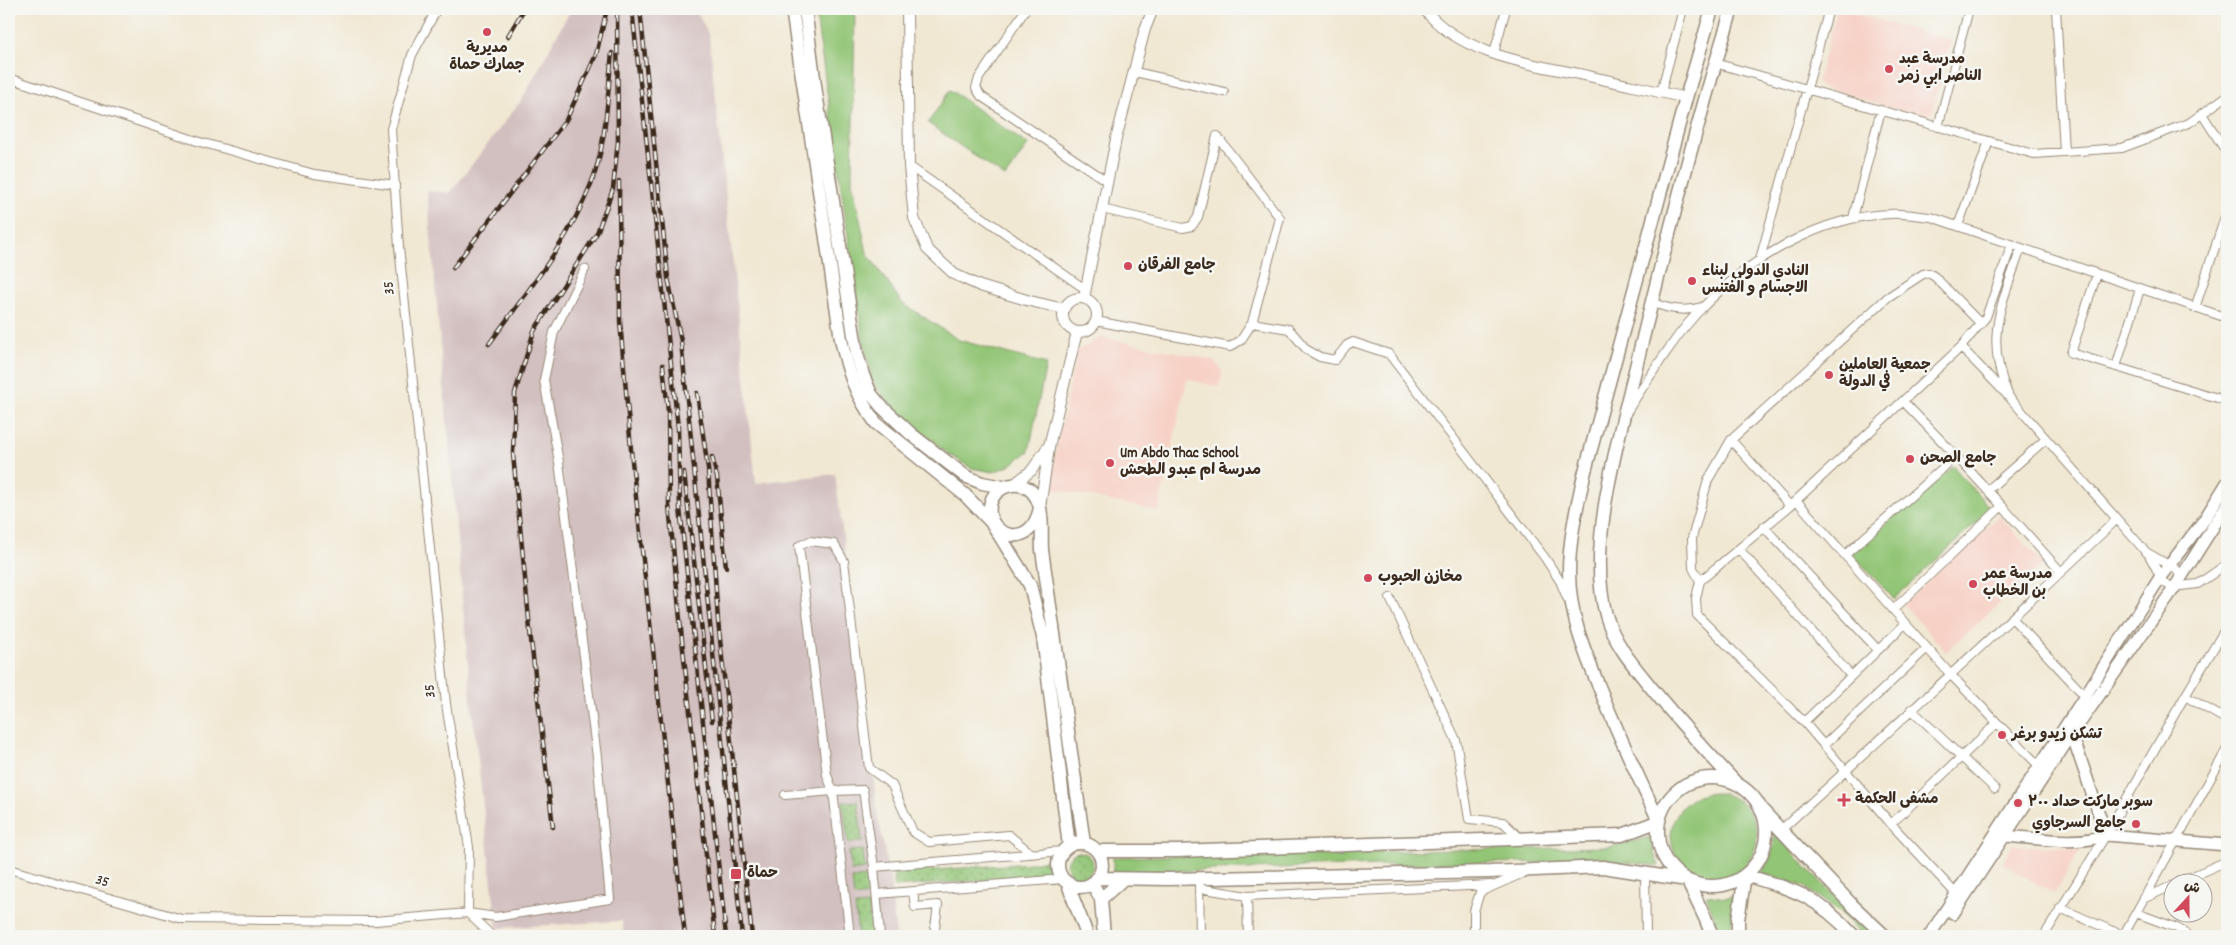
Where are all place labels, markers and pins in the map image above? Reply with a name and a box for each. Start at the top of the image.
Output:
marker: مديرية جمارك حماة [481,26,493,38]
place label: مديرية جمارك حماة [449,38,525,77]
place label: مدرسة عبد الناصر ابي زمر [1897,49,1982,89]
marker: مدرسة عبد الناصر ابي زمر [1883,63,1895,75]
place label: جامع الفرقان [1138,255,1216,277]
marker: جامع الفرقان [1122,260,1134,272]
place label: النادي الدولي لبناء الاجسام و الفتنس [1702,261,1809,300]
marker: النادي الدولي لبناء الاجسام و الفتنس [1686,275,1698,287]
place label: جمعية العاملين في الدولة [1839,355,1931,394]
marker: جمعية العاملين في الدولة [1823,369,1835,381]
place label: Um Abdo Thac School مدرسة ام عبدو الطحش [1120,443,1261,482]
place label: جامع الصحن [1920,448,1997,470]
marker: جامع الصحن [1904,453,1916,465]
marker: Um Abdo Thac School مدرسة ام عبدو الطحش [1104,457,1116,469]
place label: مدرسة عمر بن الخطاب [1981,564,2053,603]
place label: مخازن الحبوب [1378,567,1463,589]
marker: مخازن الحبوب [1362,572,1374,584]
marker: مدرسة عمر بن الخطاب [1967,578,1979,590]
place label: تشكن زيدو برغر [2010,724,2102,746]
marker: تشكن زيدو برغر [1996,729,2008,741]
place label: مشفى الحكمة [1855,789,1939,811]
place label: سوبر ماركت حداد ٣٠٠ [2028,792,2153,814]
marker: مشفى الحكمة [1837,793,1851,807]
marker: سوبر ماركت حداد ٣٠٠ [2012,797,2024,809]
place label: جامع السرجاوي [2032,813,2126,835]
marker: جامع السرجاوي [2130,818,2142,830]
place label: حماة [747,863,778,885]
marker: حماة [729,867,743,881]

